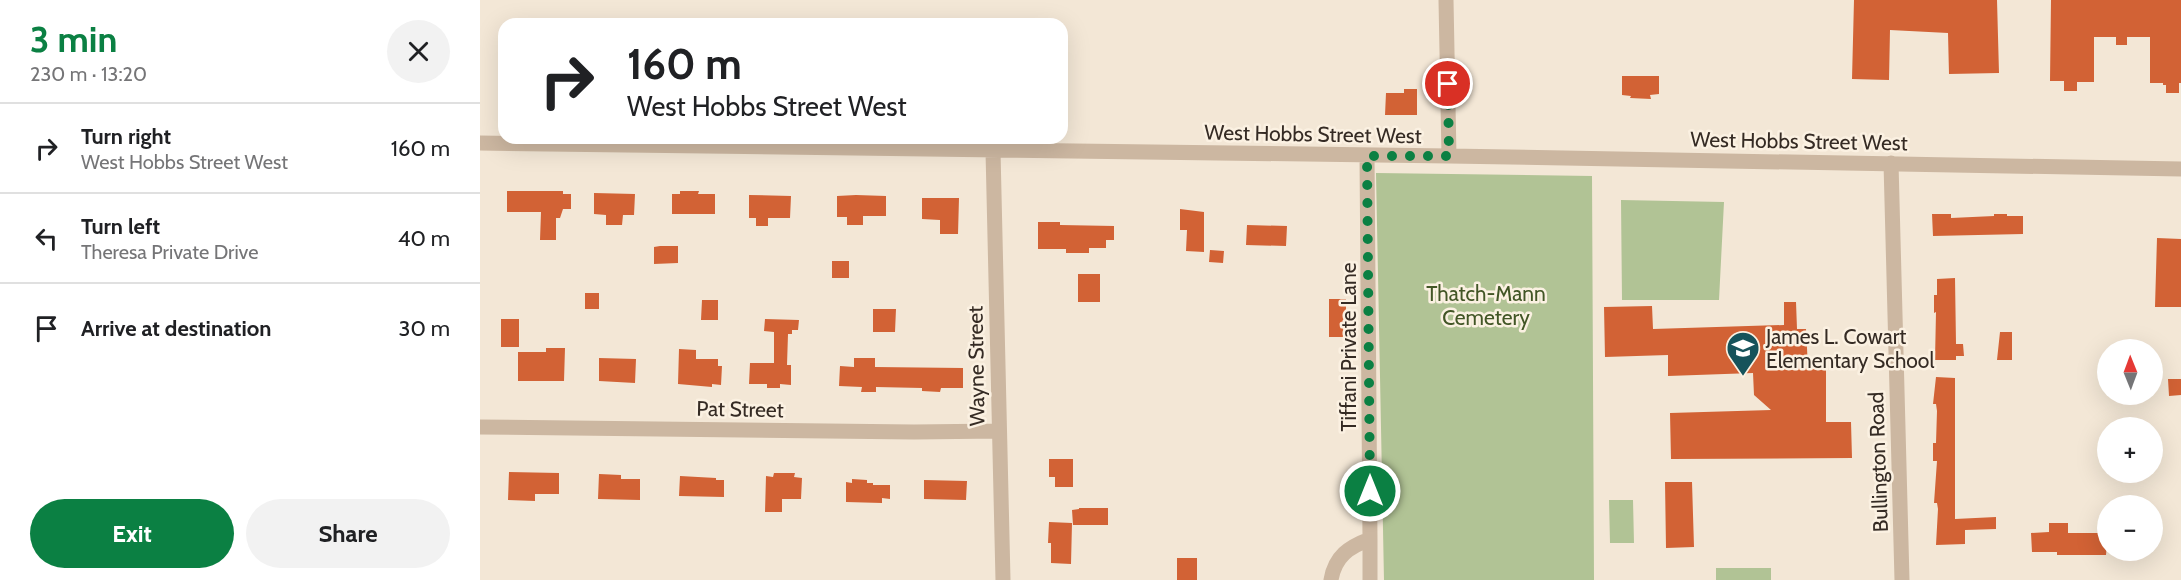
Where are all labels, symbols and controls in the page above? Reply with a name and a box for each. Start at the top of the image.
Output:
text: 3 min [30,17,117,61]
button: close [387,20,450,83]
text: 160 m [627,38,742,90]
icon: right [528,42,606,120]
pin [1422,58,1473,109]
text: 230 m · 13:20 [30,62,147,86]
icon: arrive [1431,67,1464,100]
text: West Hobbs Street West [627,90,906,123]
street label: West Hobbs Street West [1204,120,1422,148]
text: Turn right [81,123,171,150]
street label: West Hobbs Street West [1690,127,1908,155]
icon: right [30,132,63,165]
text: 160 m [391,135,450,162]
text: West Hobbs Street West [81,150,288,174]
text: Turn left [81,213,160,240]
icon: left [30,222,63,255]
text: 40 m [398,225,450,252]
text: Theresa Private Drive [81,240,259,264]
street label: Tiffani Private Lane [1336,262,1361,431]
park label: Thatch-Mann Cemetery [1426,281,1546,330]
street label: Wayne Street [962,306,990,426]
icon: arrive [30,312,63,345]
text: Arrive at destination [81,315,271,342]
text: 30 m [398,315,450,342]
place label: James L. Cowart Elementary School [1765,324,1934,373]
school or university icon: James L. Cowart Elementary School [1725,330,1761,377]
north arrow [2097,339,2163,405]
map controls [2097,339,2163,561]
street label: Bullington Road [1863,391,1893,533]
street label: Pat Street [696,396,784,422]
button: + [2097,417,2163,483]
position arrow [1338,459,1402,523]
button: − [2097,495,2163,561]
button: Exit [30,499,234,568]
button: Share [246,499,450,568]

